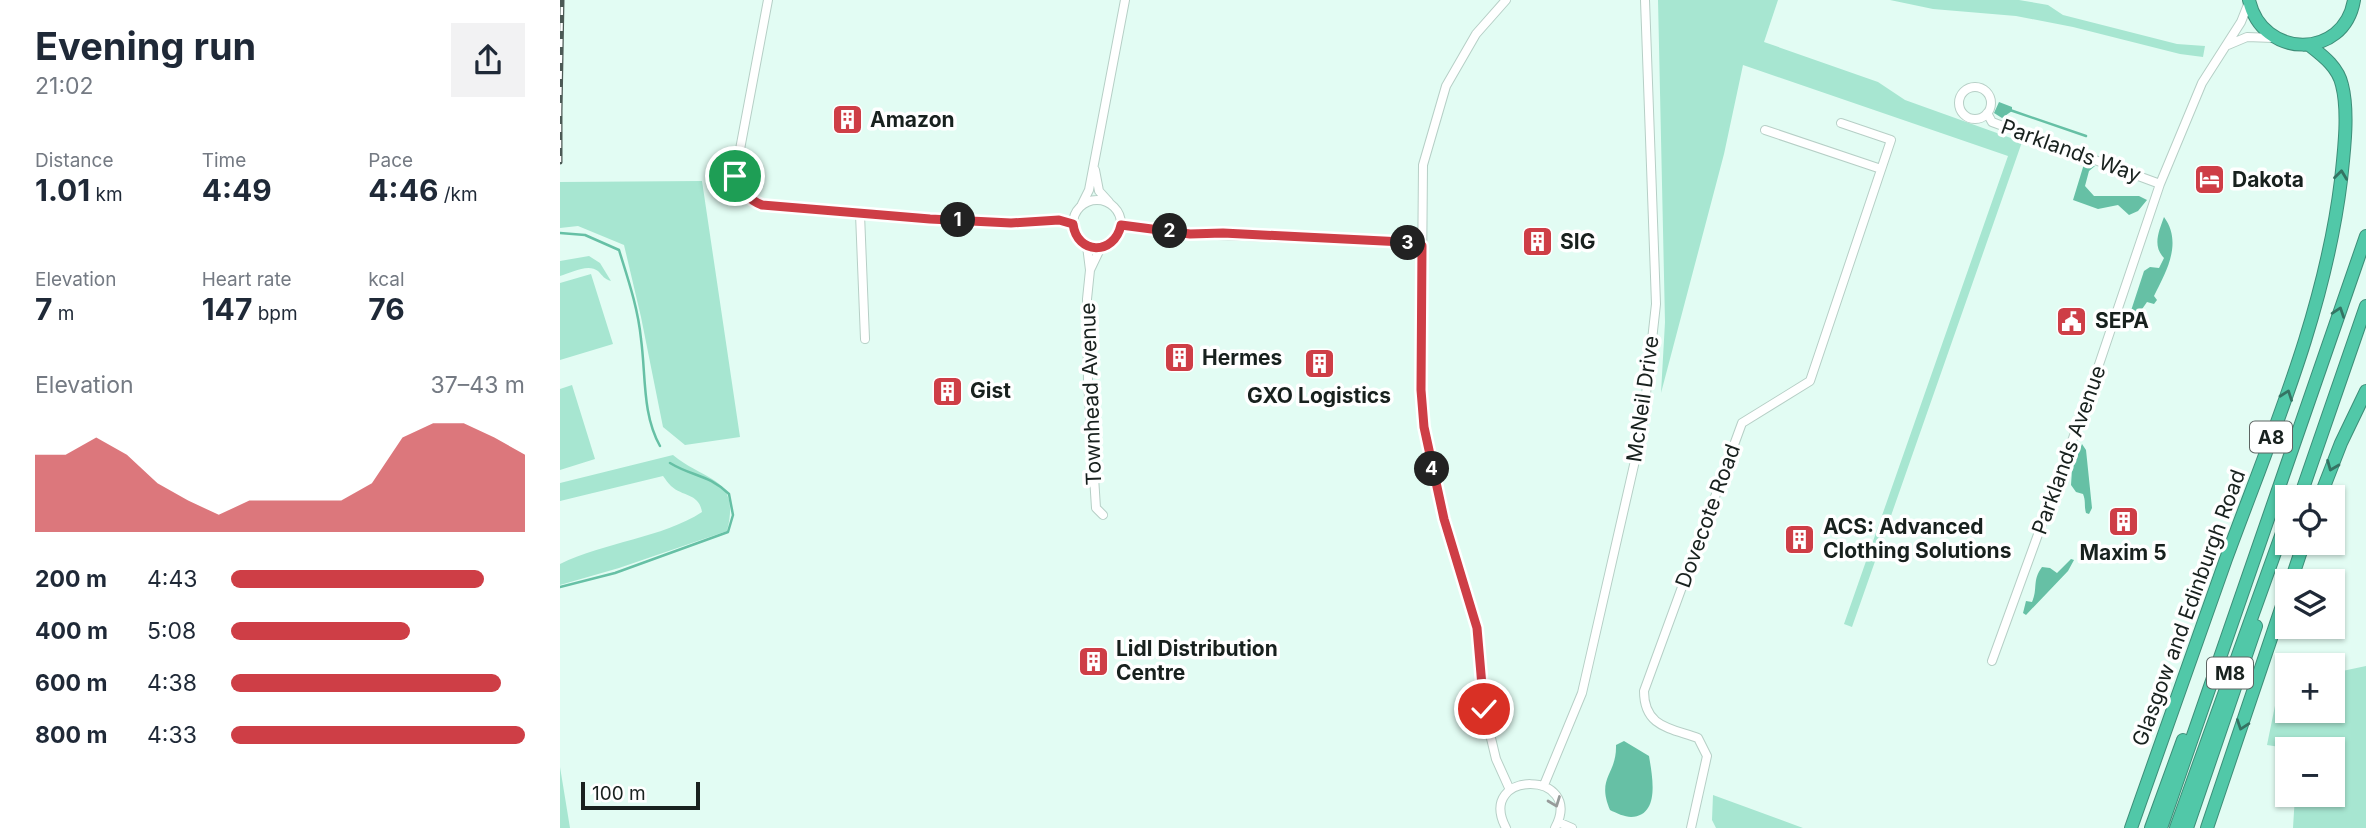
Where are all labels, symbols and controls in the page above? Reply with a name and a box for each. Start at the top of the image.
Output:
text: Evening run [35,23,256,69]
button: share [451,23,525,97]
text: 21:02 [35,72,94,100]
building icon: Amazon [830,103,864,137]
place label: Amazon [870,107,955,132]
street label: Parklands Way [1998,114,2145,187]
pin [705,146,765,206]
text: Distance [35,149,113,172]
text: Time [202,149,246,172]
text: Pace [368,149,413,172]
icon: arrive [716,157,754,195]
hotel icon: Dakota [2192,163,2226,197]
place label: Dakota [2232,167,2304,192]
one-way arrow [2334,169,2349,181]
text: 1.01 [35,172,90,208]
text: 4:49 [202,172,272,208]
text: 4:46 [368,172,438,208]
text: km [90,183,123,206]
text: /km [438,183,478,206]
pin: 1 [940,202,976,238]
text: 1 [953,208,962,231]
pin: 2 [1152,214,1188,248]
text: 2 [1164,219,1175,242]
building icon: SIG [1520,225,1554,259]
pin: 3 [1390,226,1426,260]
place label: SIG [1560,229,1595,254]
text: 3 [1401,231,1414,254]
text: Elevation [35,268,116,291]
text: Heart rate [202,268,292,291]
text: kcal [368,268,405,291]
text: 7 [35,291,52,327]
text: 147 [202,291,252,327]
text: 76 [368,291,405,327]
text: m [52,302,74,325]
text: bpm [252,302,298,325]
street label: Townhead Avenue [1075,302,1106,486]
public building icon: SEPA [2055,304,2089,338]
one-way arrow [2331,307,2345,319]
place label: SEPA [2095,308,2149,333]
street label: McNeil Drive [1621,334,1664,464]
building icon: Hermes [1162,341,1196,375]
place label: Hermes [1202,345,1282,370]
building icon: GXO Logistics [1302,347,1336,381]
street label: Parklands Avenue [2026,362,2111,538]
text: Elevation [35,371,134,399]
text: 37–43 m [431,371,525,399]
building icon: Gist [930,374,964,408]
place label: Gist [970,378,1011,403]
place label: GXO Logistics [1247,383,1391,408]
one-way arrow [2279,389,2293,401]
road number: A8 [2250,422,2292,452]
street label: Dovecote Road [1670,441,1745,591]
pin: 4 [1414,452,1450,486]
text: 4 [1425,457,1438,480]
one-way arrow [2326,459,2340,471]
street label: Glasgow and Edinburgh Road [2127,466,2250,750]
map controls [2275,485,2345,807]
button: locate [2275,485,2345,555]
building icon: Maxim 5 [2106,504,2140,538]
place label: ACS: Advanced Clothing Solutions [1823,514,2011,563]
building icon: ACS: Advanced Clothing Solutions [1783,522,1817,556]
place label: Maxim 5 [2079,540,2167,565]
text: 200 m [35,565,107,593]
text: 4:43 [147,565,198,593]
button: layers [2275,569,2345,639]
text: 400 m [35,617,108,645]
text: 5:08 [147,617,196,645]
place label: Lidl Distribution Centre [1116,636,1278,685]
building icon: Lidl Distribution Centre [1076,644,1110,678]
button: + [2275,653,2345,723]
road number: M8 [2207,658,2253,688]
text: 600 m [35,669,107,697]
text: 4:38 [147,669,197,697]
pin [1454,679,1514,739]
icon: check [1465,690,1503,728]
one-way arrow [2235,719,2250,731]
text: 800 m [35,721,107,749]
text: 4:33 [147,721,197,749]
button: − [2275,737,2345,807]
scale bar [581,779,700,811]
text: 100 m [592,782,646,805]
one-way arrow [1547,795,1561,807]

